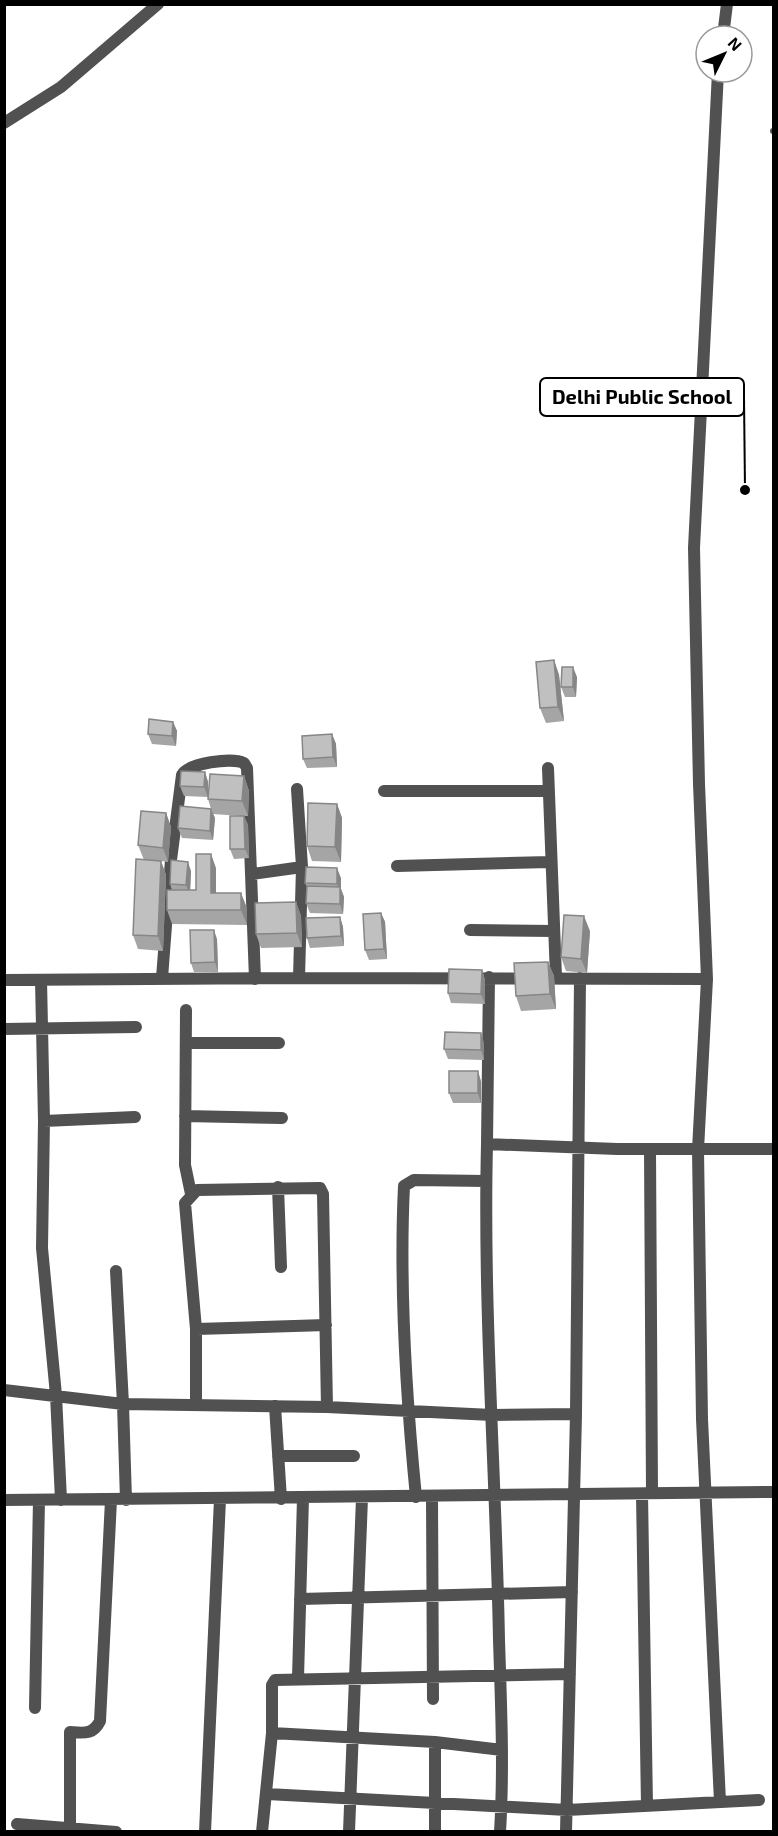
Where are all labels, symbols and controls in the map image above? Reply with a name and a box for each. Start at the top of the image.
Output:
north arrow [694,24,754,84]
text: N [724,33,746,54]
callout: Delhi Public School [540,378,744,416]
text: Delhi Public School [552,384,732,408]

